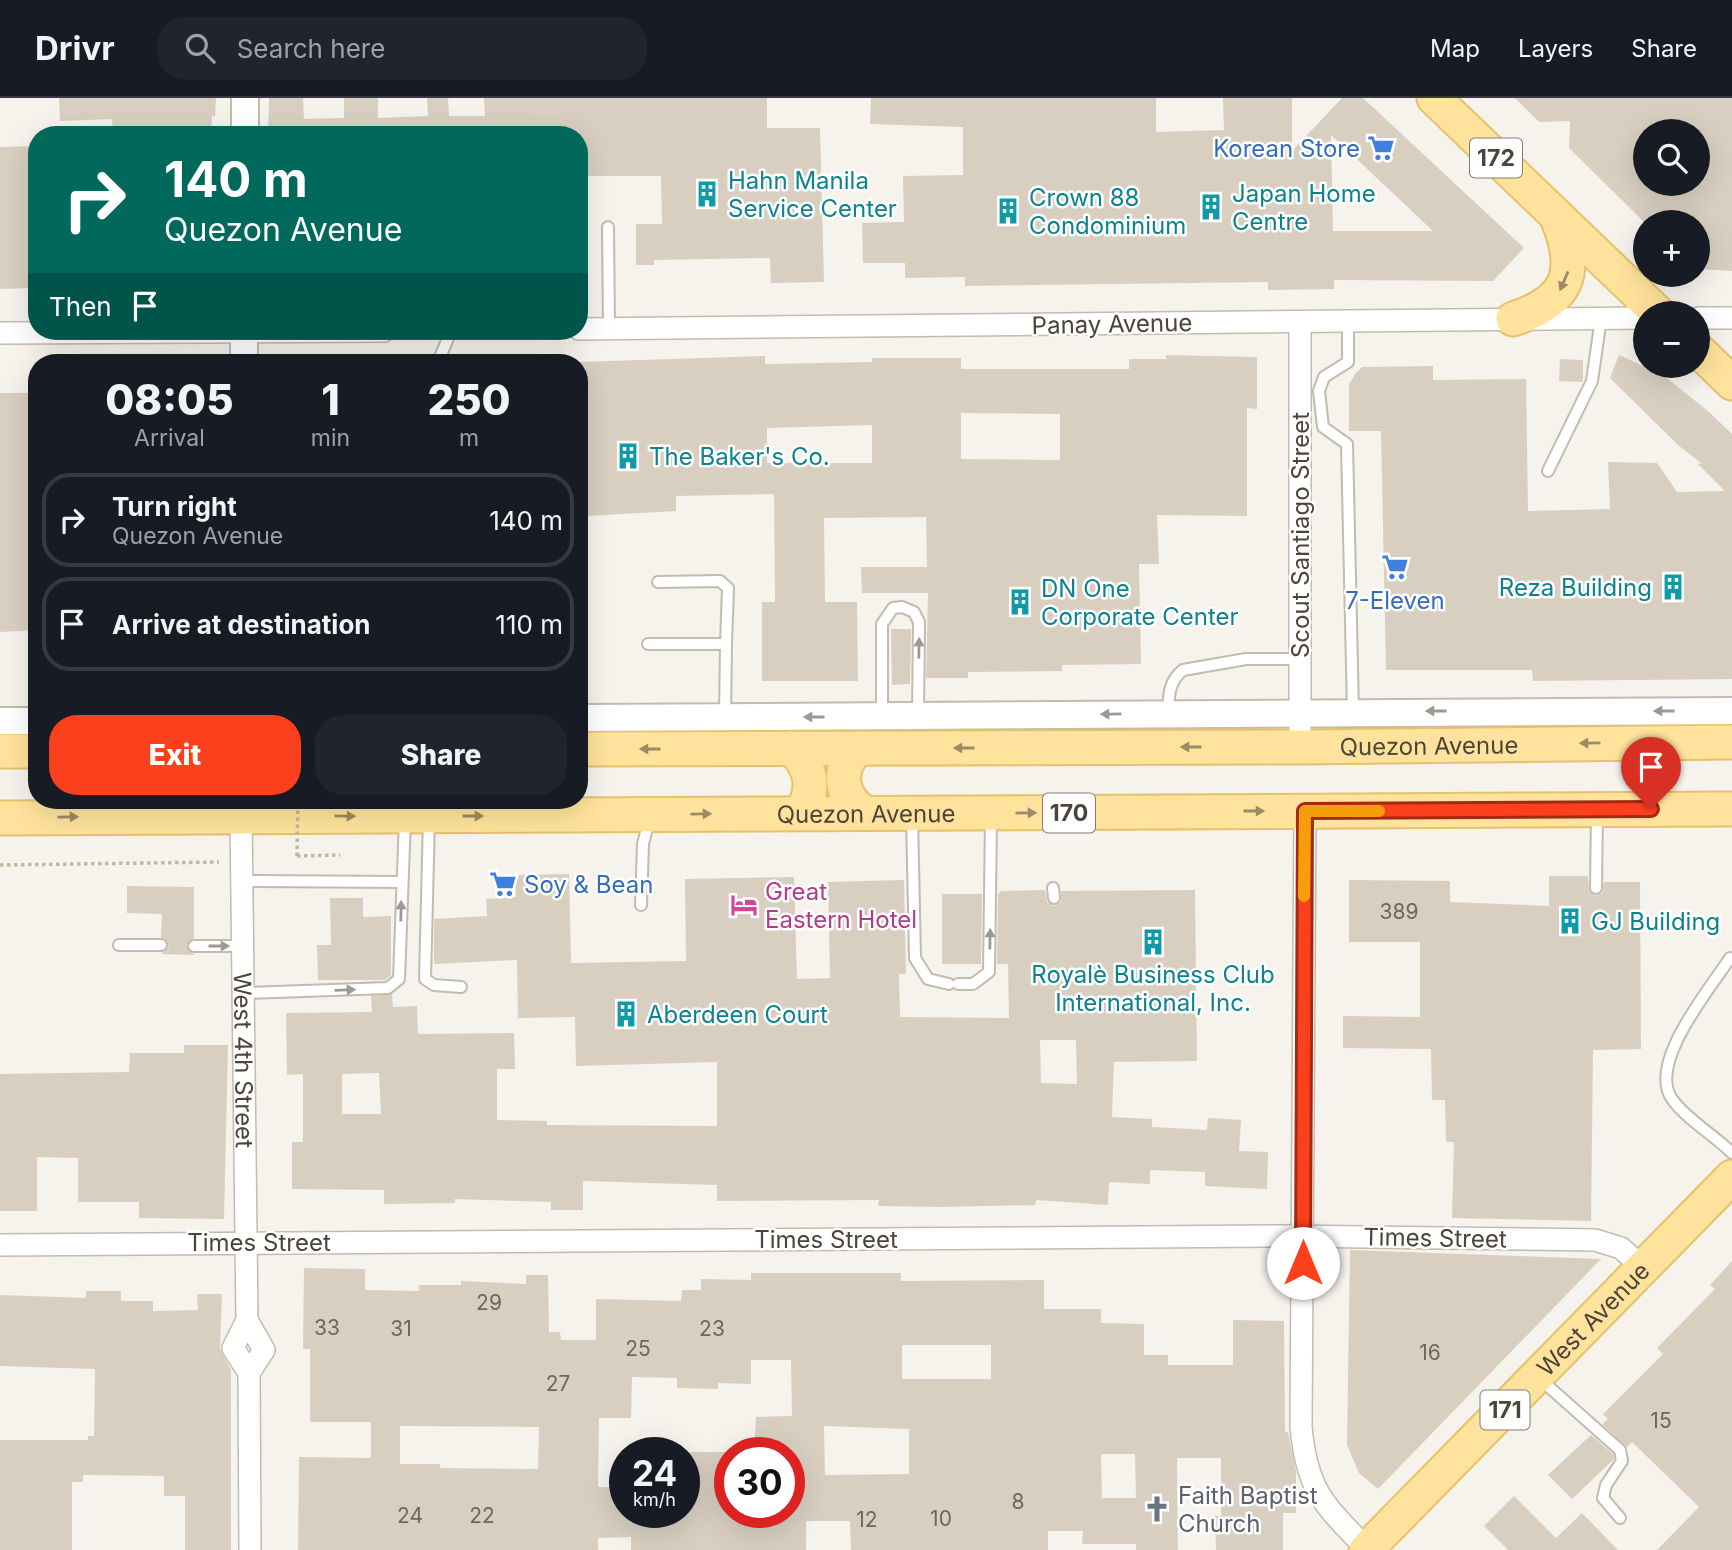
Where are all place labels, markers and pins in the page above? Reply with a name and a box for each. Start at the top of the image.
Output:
supermarket icon: Korean Store [1366,133,1396,163]
place label: Korean Store [1213,134,1360,163]
place label: Hahn Manila Service Center [728,166,897,223]
building icon: Hahn Manila Service Center [692,179,722,209]
place label: Japan Home Centre [1232,179,1376,236]
place label: Crown 88 Condominium [1029,183,1186,240]
building icon: Japan Home Centre [1196,192,1226,222]
building icon: Crown 88 Condominium [993,196,1023,226]
building icon: The Baker's Co. [613,441,643,471]
place label: The Baker's Co. [649,442,830,471]
supermarket icon: 7-Eleven [1380,552,1410,582]
building icon: Reza Building [1658,572,1688,602]
place label: Reza Building [1499,573,1652,602]
place label: DN One Corporate Center [1041,574,1239,631]
place label: 7-Eleven [1345,586,1445,615]
building icon: DN One Corporate Center [1005,587,1035,617]
pin [1621,737,1681,809]
supermarket icon: Soy & Bean [488,869,518,899]
place label: Soy & Bean [524,870,653,899]
place label: Great Eastern Hotel [765,877,917,934]
hotel icon: Great Eastern Hotel [729,890,759,920]
building icon: GJ Building [1555,906,1585,936]
place label: GJ Building [1591,907,1720,936]
building icon: Royalè Business Club International, Inc. [1138,927,1168,957]
place label: Royalè Business Club International, Inc. [1031,960,1275,1017]
building icon: Aberdeen Court [611,999,641,1029]
place label: Aberdeen Court [647,1000,828,1029]
place label: Faith Baptist Church [1178,1481,1318,1538]
church icon: Faith Baptist Church [1142,1494,1172,1524]

